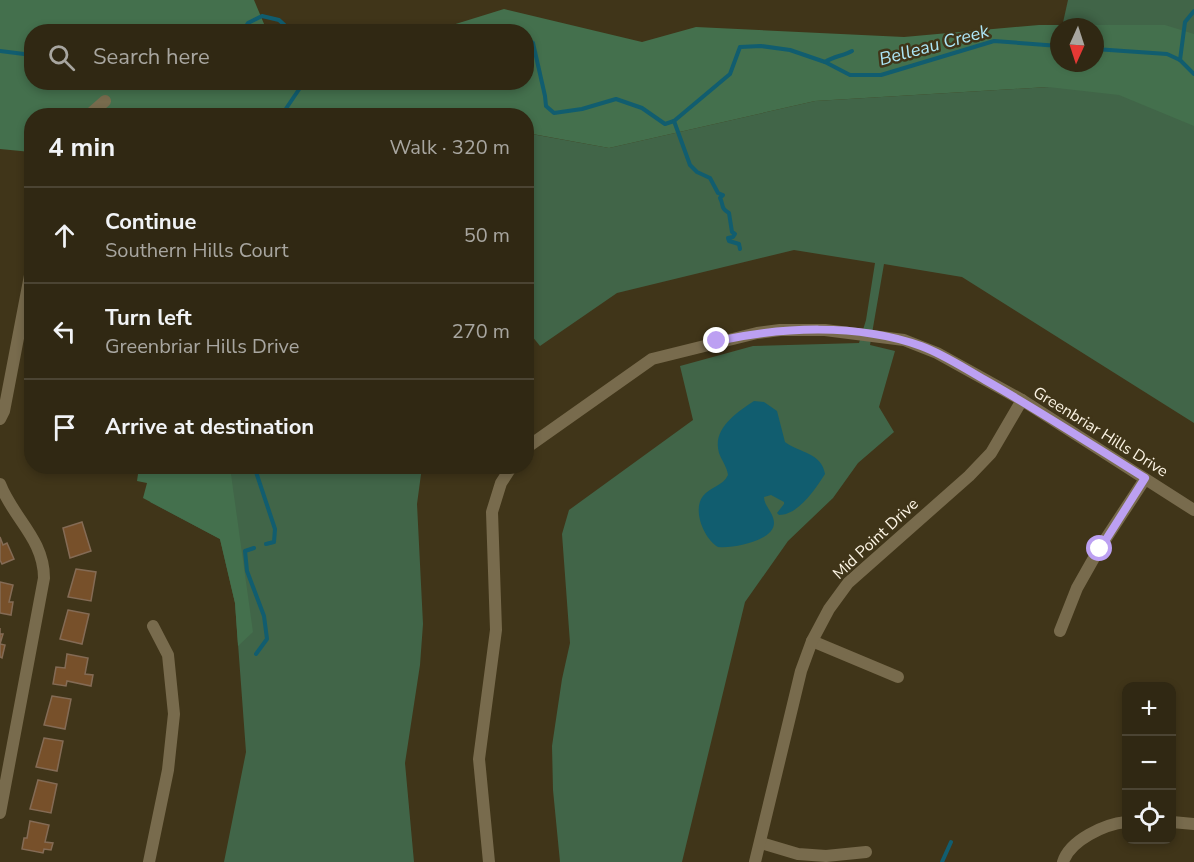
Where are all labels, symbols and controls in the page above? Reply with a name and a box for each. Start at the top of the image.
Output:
north arrow [1050,18,1104,72]
water label: Belleau Creek [876,19,993,71]
search box [24,24,534,90]
icon: search [45,41,78,74]
text: Search here [93,42,210,72]
text: 4 min [48,130,115,165]
text: Walk · 320 m [390,134,510,161]
text: Continue [105,207,196,237]
icon: ahead [48,219,81,252]
text: 50 m [464,222,510,249]
text: Southern Hills Court [105,237,288,264]
text: Turn left [105,303,192,333]
icon: left [48,315,81,348]
text: 270 m [452,318,510,345]
route end [703,327,729,353]
text: Greenbriar Hills Drive [105,333,299,360]
street label: Greenbriar Hills Drive [1029,381,1172,482]
icon: arrive [48,411,81,444]
text: Arrive at destination [105,412,314,442]
street label: Mid Point Drive [828,493,923,584]
route start [1086,535,1112,561]
map controls [1122,682,1176,844]
button: + [1122,682,1176,736]
button: − [1122,736,1176,790]
button: locate [1122,790,1176,844]

